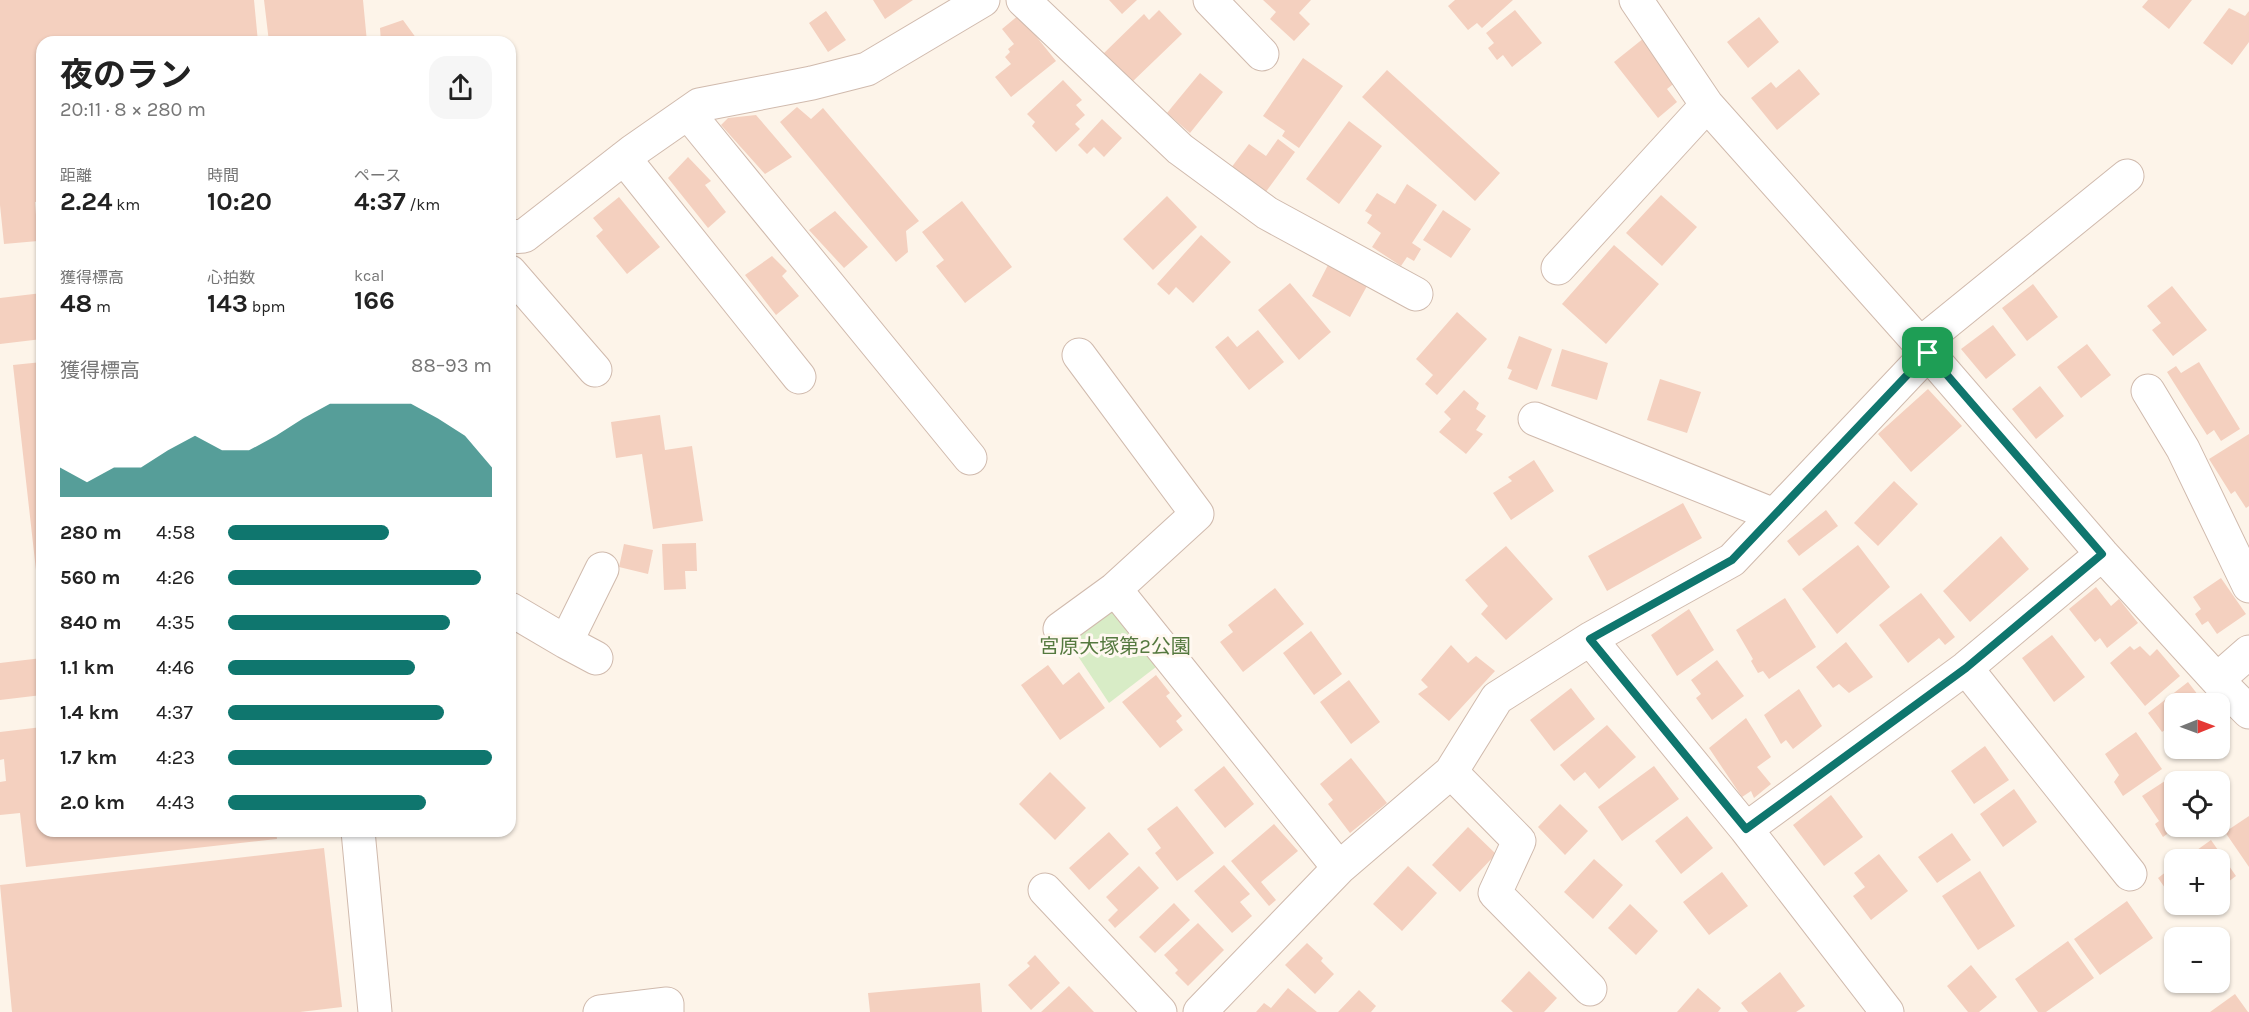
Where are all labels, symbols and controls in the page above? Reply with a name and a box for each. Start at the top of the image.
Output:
text: 夜のラン [60,56,192,94]
button: share [429,56,492,119]
text: 20:11 · 8 × 280 m [60,98,206,121]
text: 距離 [60,166,92,185]
text: 時間 [207,166,239,185]
text: ペース [354,166,401,185]
text: 2.24 [60,186,113,217]
text: 10:20 [207,186,272,217]
text: 4:37 [354,186,406,217]
text: km [113,195,140,214]
text: /km [406,195,440,214]
text: kcal [354,266,385,285]
text: 獲得標高 [60,268,124,287]
text: 心拍数 [207,268,255,287]
text: 166 [354,285,395,316]
text: 48 [60,288,92,319]
text: 143 [207,288,248,319]
text: m [92,297,111,316]
text: bpm [248,297,286,316]
pin [1902,327,1953,378]
icon: arrive [1911,336,1944,369]
text: 88–93 m [411,354,492,377]
text: 獲得標高 [60,359,140,382]
text: 280 m [60,521,122,544]
text: 4:58 [156,521,195,544]
text: 560 m [60,566,120,589]
text: 4:26 [156,566,195,589]
text: 840 m [60,611,122,634]
text: 4:35 [156,611,195,634]
park label: 宮原大塚第2公園 [1039,635,1191,658]
text: 1.1 km [60,656,114,679]
text: 4:46 [156,656,194,679]
north arrow [2164,693,2230,759]
map controls [2164,693,2230,993]
text: 1.4 km [60,701,119,724]
text: 4:37 [156,701,193,724]
text: 1.7 km [60,746,117,769]
text: 4:23 [156,746,195,769]
button: locate [2164,771,2230,837]
text: 2.0 km [60,791,125,814]
text: 4:43 [156,791,195,814]
button: + [2164,849,2230,915]
button: − [2164,927,2230,993]

